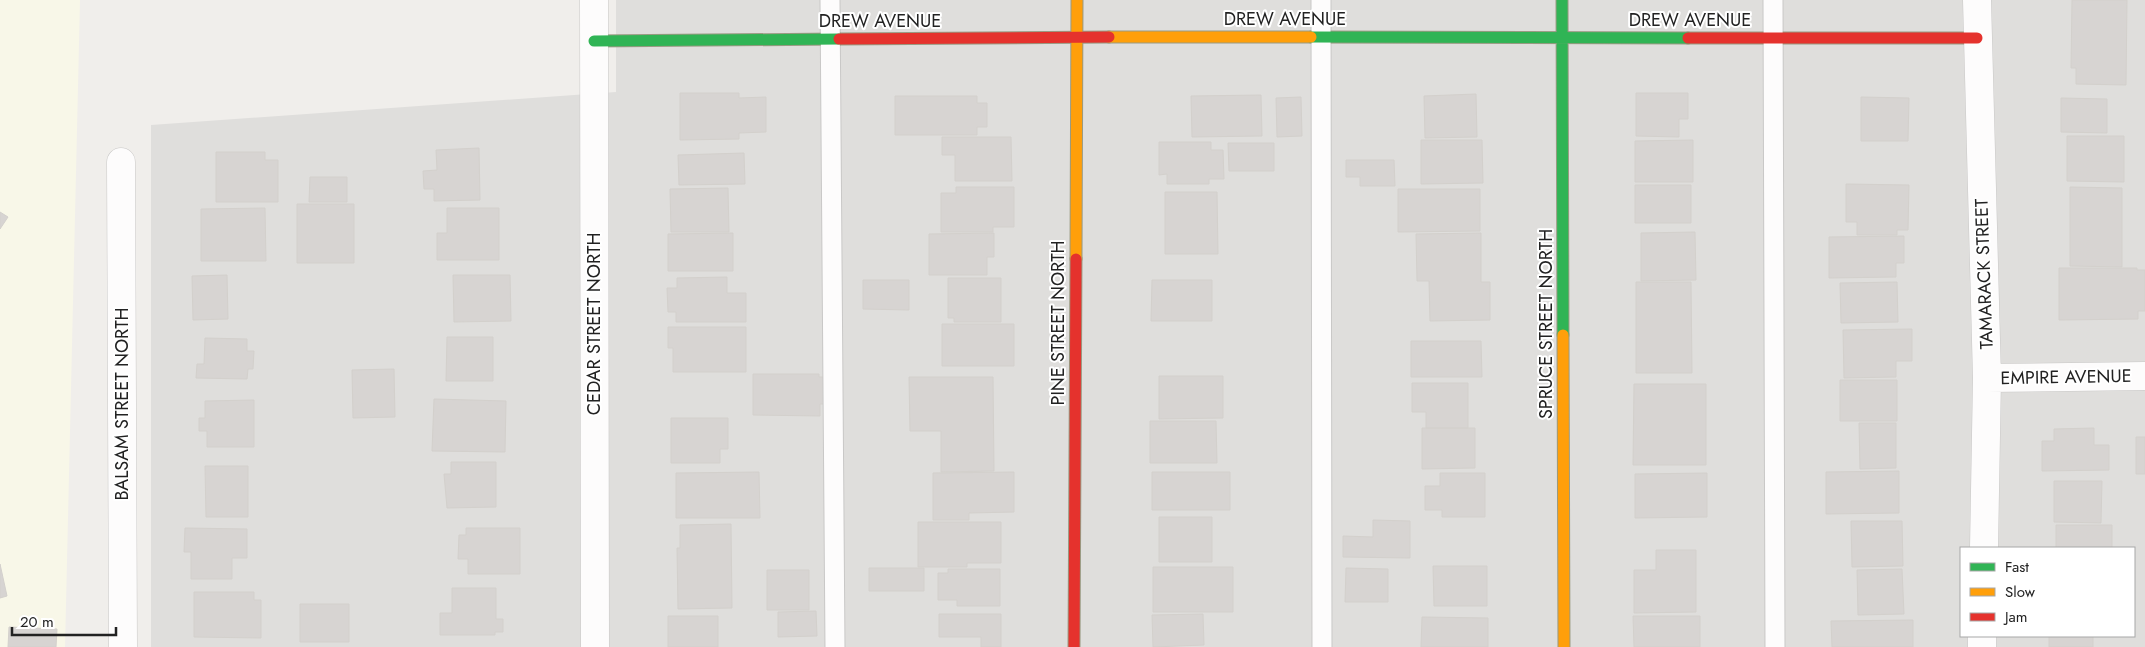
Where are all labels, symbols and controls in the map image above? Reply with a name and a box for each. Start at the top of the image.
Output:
street label: DREW AVENUE [1224,6,1346,32]
street label: DREW AVENUE [1629,7,1751,33]
street label: DREW AVENUE [819,8,941,34]
street label: TAMARACK STREET [1968,198,2000,350]
street label: SPRUCE STREET NORTH [1533,229,1559,419]
street label: CEDAR STREET NORTH [581,233,607,415]
street label: PINE STREET NORTH [1045,241,1071,405]
street label: BALSAM STREET NORTH [109,308,135,500]
street label: EMPIRE AVENUE [2000,363,2132,391]
legend [1960,547,2135,637]
text: Fast [2005,556,2029,578]
text: Slow [2005,581,2036,603]
scale bar [12,604,116,636]
text: Jam [2003,606,2028,628]
text: 20 m [20,611,54,633]

